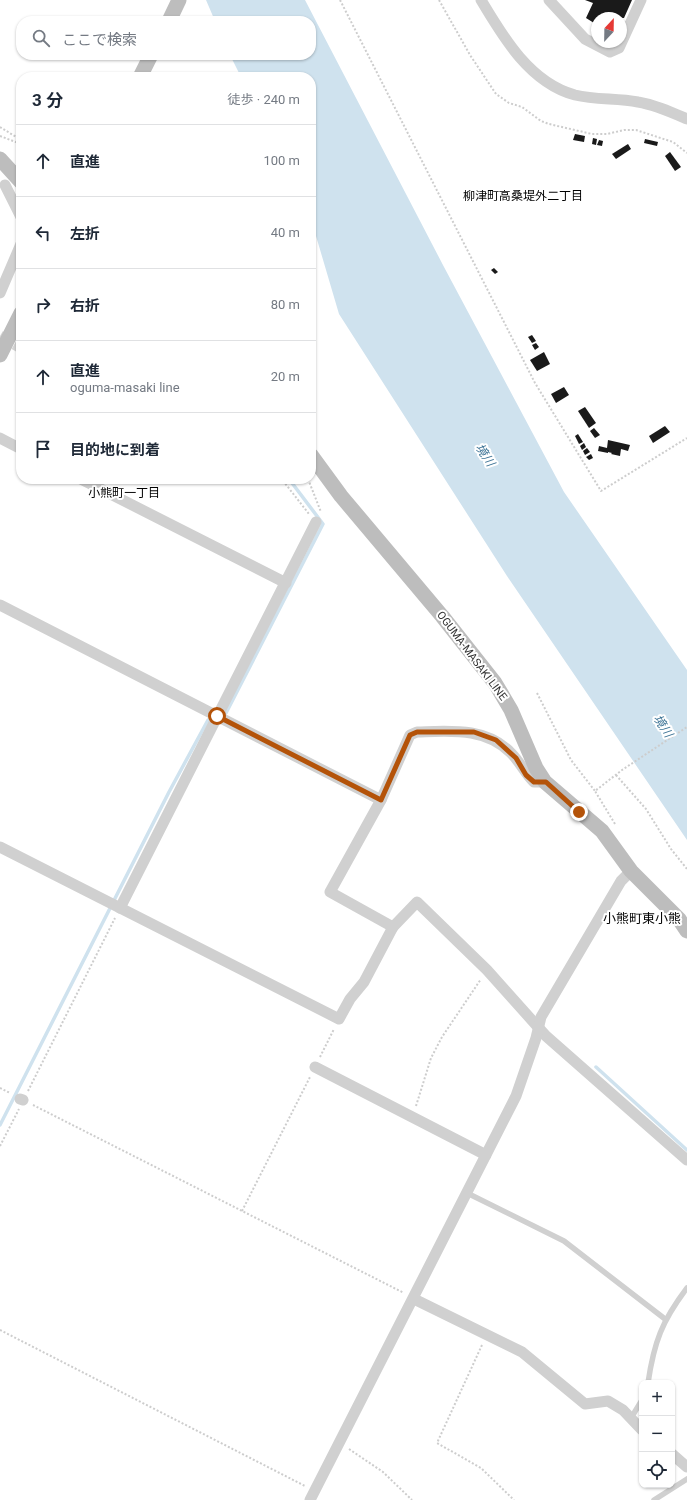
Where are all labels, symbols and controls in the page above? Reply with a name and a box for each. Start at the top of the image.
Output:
north arrow [591,12,627,48]
search box [16,16,316,60]
icon: search [30,27,52,49]
text: ここで検索 [62,31,137,49]
text: 3 分 [32,90,63,110]
text: 徒歩 · 240 m [228,92,300,107]
icon: ahead [32,150,54,172]
text: 直進 [70,153,100,171]
text: 100 m [263,153,300,168]
district label: 柳津町高桑堤外二丁目 [463,189,583,203]
icon: left [32,222,54,244]
text: 左折 [70,225,100,243]
text: 40 m [271,225,300,240]
icon: right [32,294,54,316]
text: 右折 [70,297,100,315]
text: 80 m [271,297,300,312]
text: 直進 [70,362,100,380]
icon: ahead [32,366,54,388]
text: 20 m [271,369,300,384]
text: oguma-masaki line [70,380,180,395]
icon: arrive [32,438,54,460]
text: 目的地に到着 [70,441,160,459]
water label: 境川 [473,441,498,471]
district label: 小熊町一丁目 [88,486,160,500]
street label: OGUMA-MASAKI LINE [434,609,510,703]
route start [208,707,226,725]
water label: 境川 [651,712,676,742]
route end [570,803,588,821]
district label: 小熊町東小熊 [603,911,681,926]
map controls [639,1380,675,1488]
button: + [639,1380,675,1416]
button: − [639,1416,675,1452]
button: locate [639,1452,675,1488]

